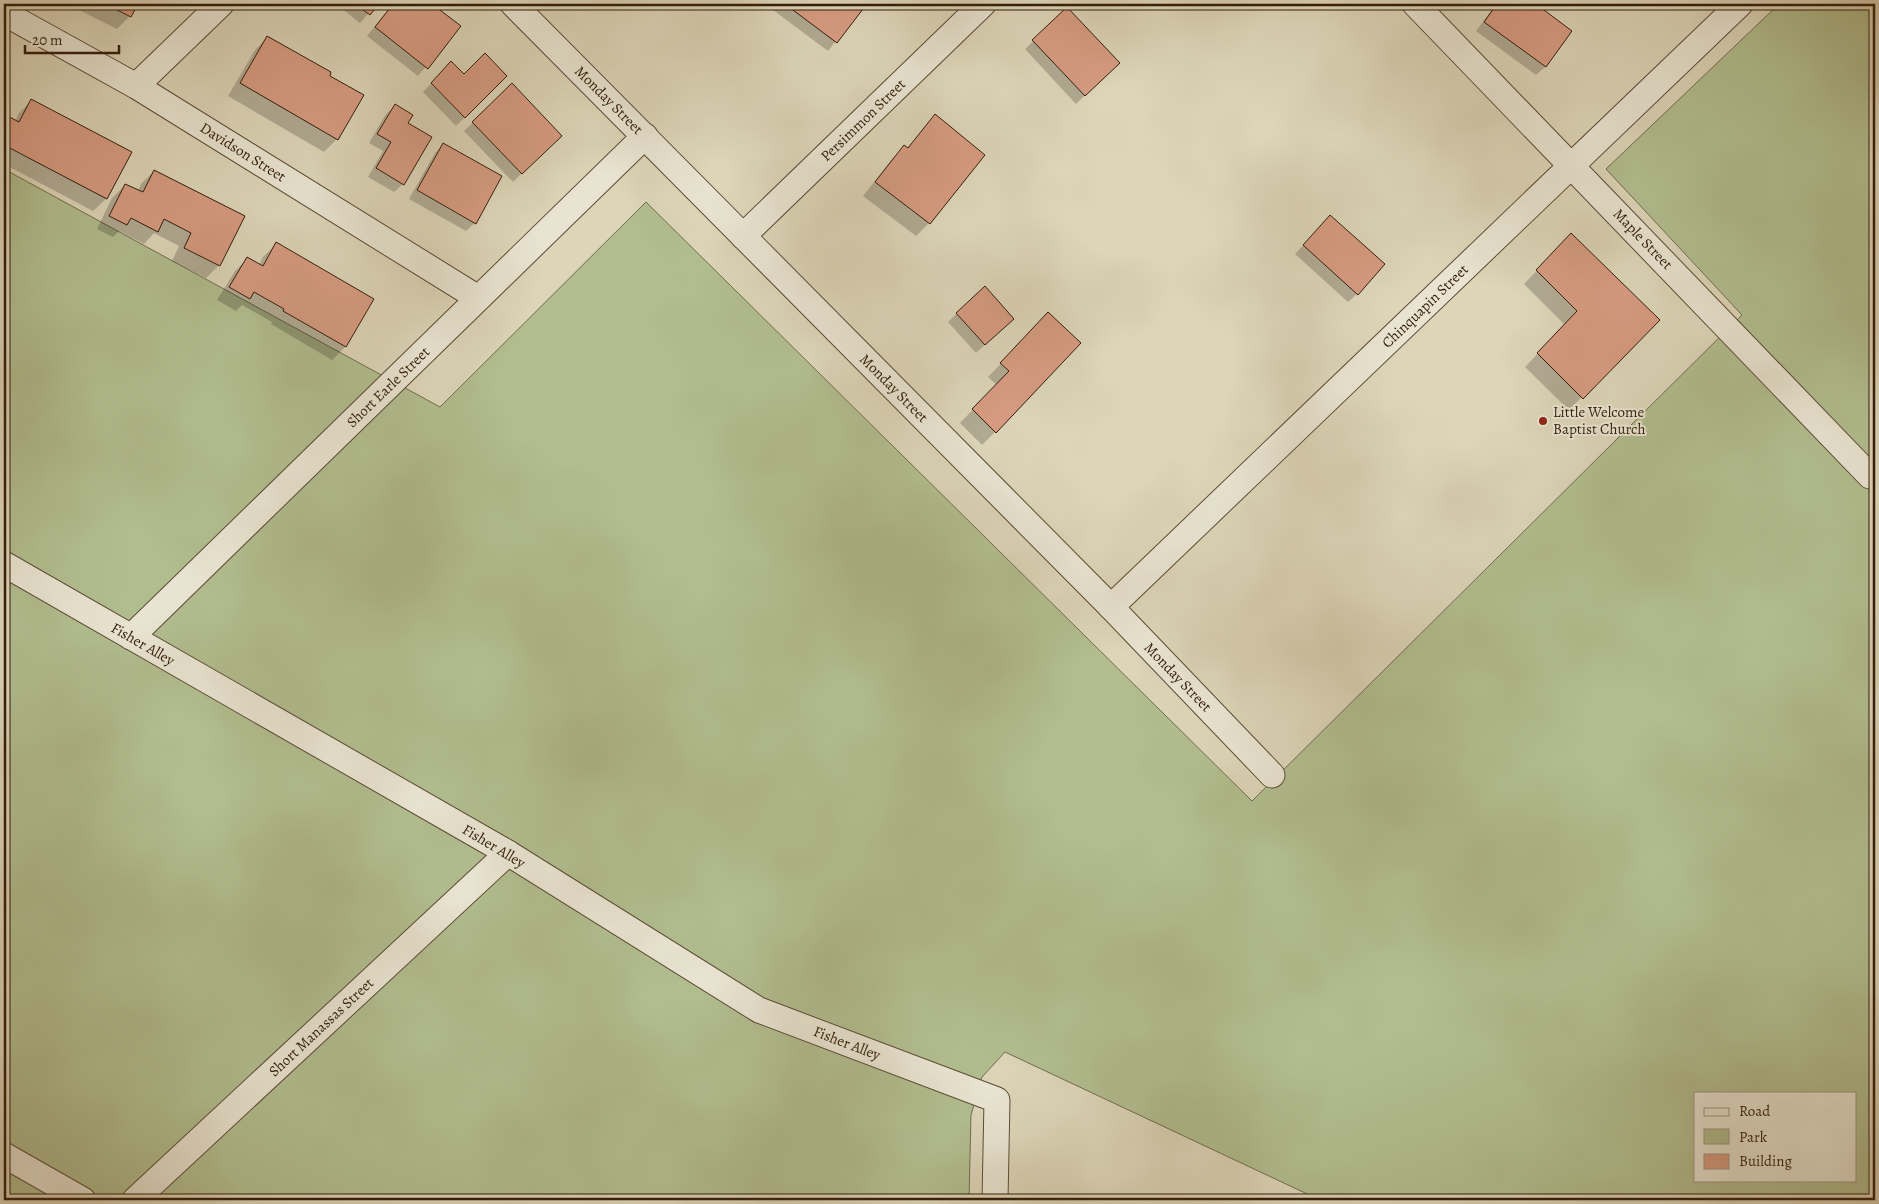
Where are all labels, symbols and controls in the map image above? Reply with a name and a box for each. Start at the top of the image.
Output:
scale bar [25,22,119,54]
text: 20 m [32,30,63,50]
street label: Monday Street [570,61,648,139]
street label: Persimmon Street [816,74,910,166]
street label: Davidson Street [196,118,290,186]
street label: Maple Street [1609,204,1677,274]
street label: Chinquapin Street [1377,260,1473,352]
street label: Short Earle Street [342,342,434,432]
street label: Monday Street [855,349,933,427]
place label: Little Welcome Baptist Church [1553,402,1645,439]
marker: Little Welcome Baptist Church [1537,415,1549,427]
street label: Fisher Alley [108,618,179,670]
street label: Monday Street [1140,638,1216,716]
street label: Fisher Alley [459,819,530,873]
street label: Short Manassas Street [264,973,378,1081]
street label: Fisher Alley [811,1021,884,1065]
legend [1694,1092,1856,1182]
text: Road [1739,1101,1771,1121]
text: Park [1739,1127,1768,1147]
text: Building [1739,1151,1792,1171]

